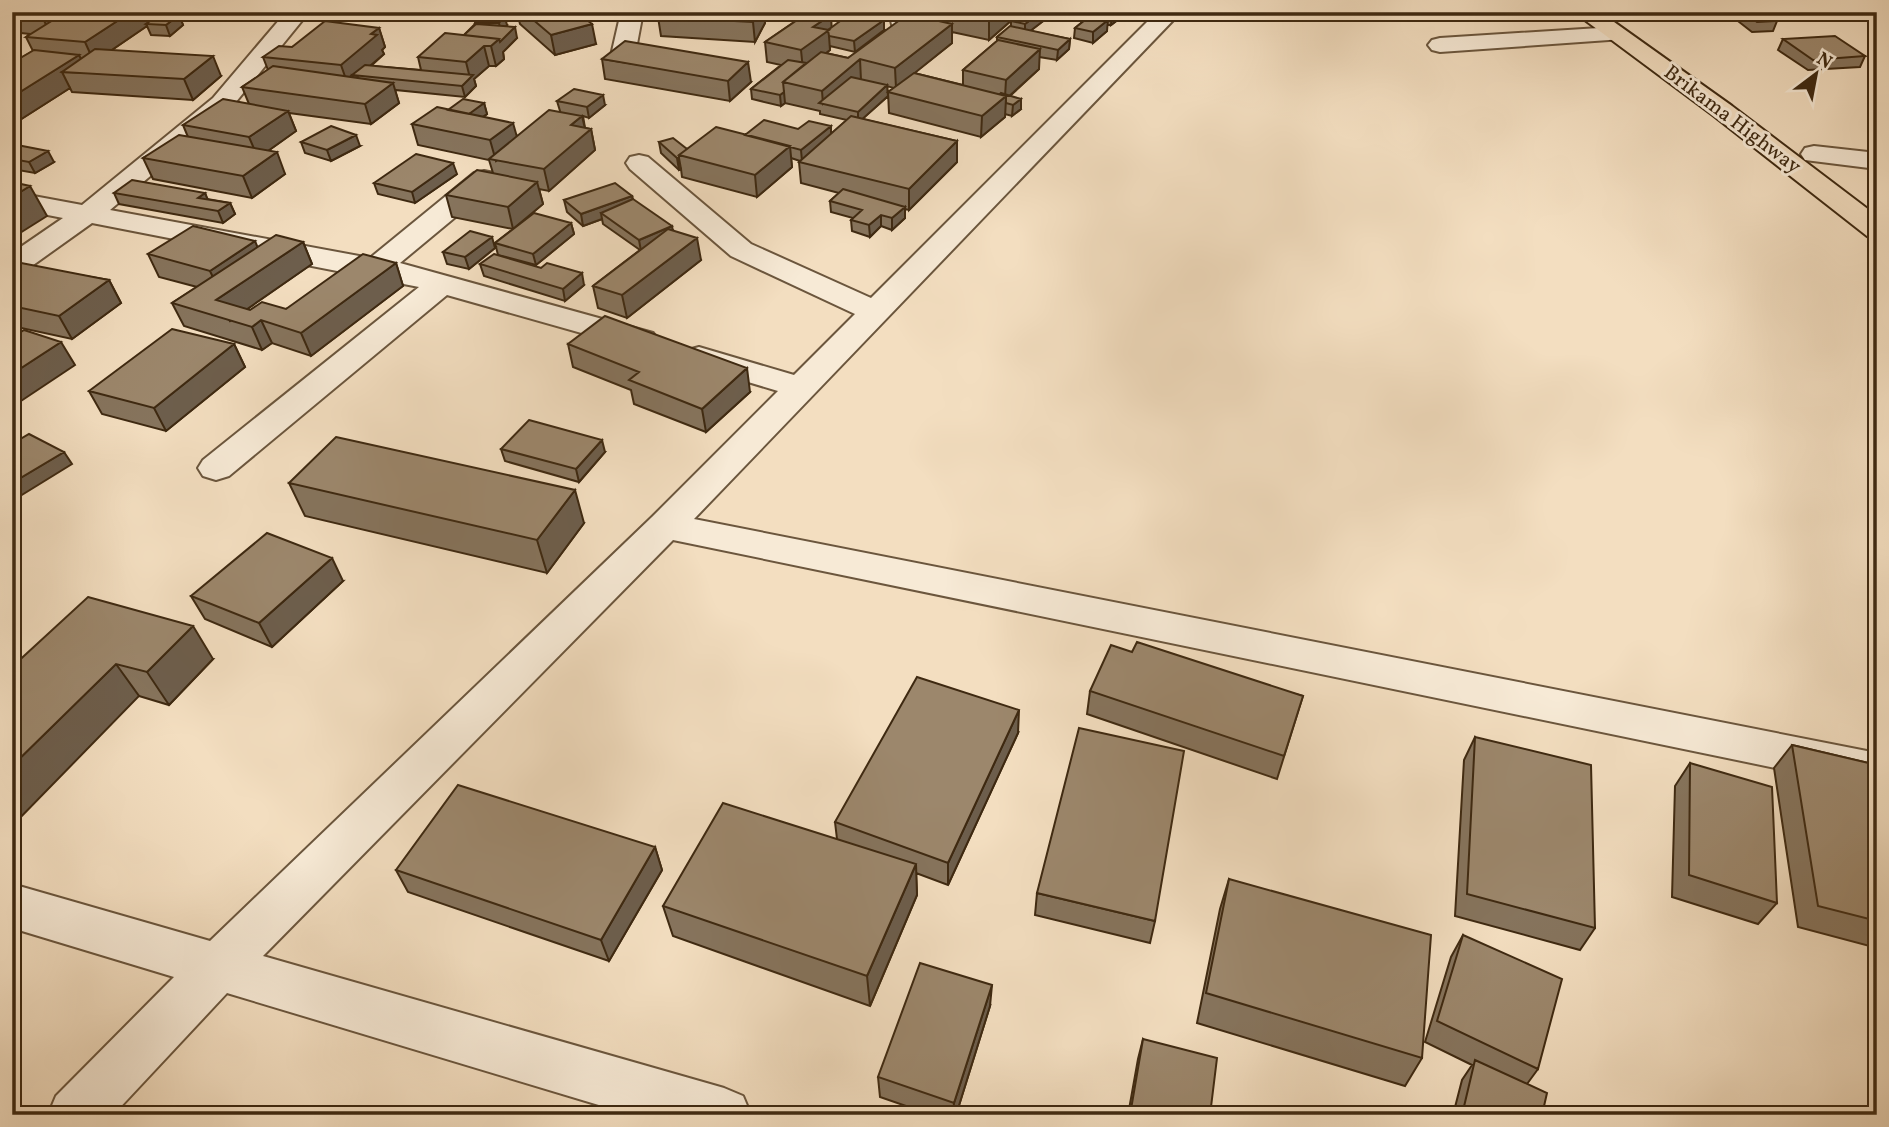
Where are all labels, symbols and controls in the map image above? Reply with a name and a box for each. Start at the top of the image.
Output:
north arrow [1780,38,1850,108]
text: N [1811,47,1837,76]
street label: Brikama Highway [1657,59,1807,182]

